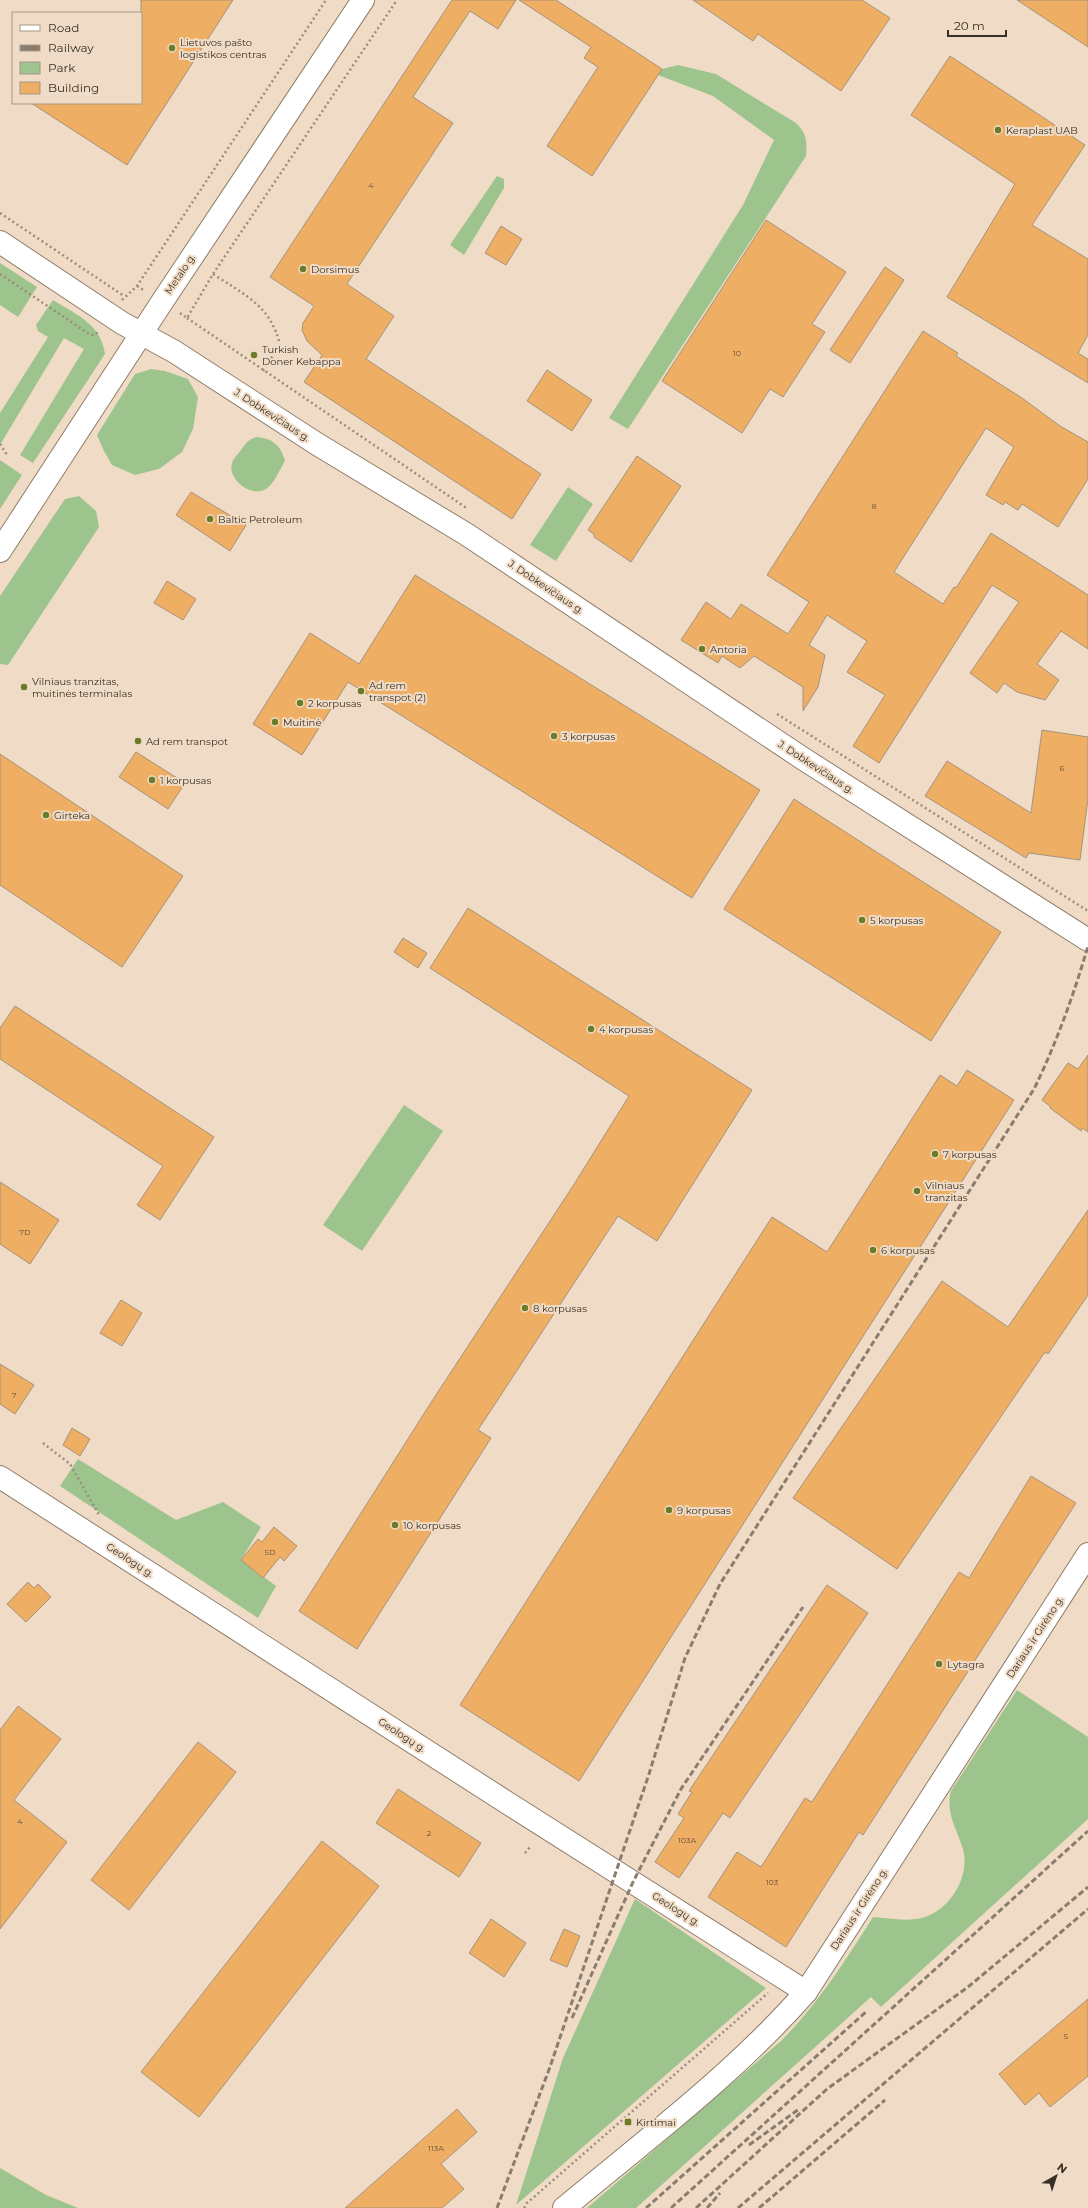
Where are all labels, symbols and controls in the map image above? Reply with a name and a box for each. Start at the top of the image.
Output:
legend [12,12,142,104]
scale bar [948,12,1006,38]
text: 20 m [954,18,985,33]
text: Road [48,20,79,35]
place label: Lietuvos pašto logistikos centras [180,36,267,61]
text: Railway [48,40,94,55]
marker: Lietuvos pašto logistikos centras [167,43,177,53]
text: Park [48,60,76,75]
text: Building [48,80,99,95]
place label: Keraplast UAB [1006,124,1078,137]
marker: Keraplast UAB [993,125,1003,135]
house number: 4 [368,180,374,190]
street label: Metalo g. [162,251,198,297]
place label: Dorsimus [311,263,359,276]
marker: Dorsimus [298,264,308,274]
place label: Turkish Doner Kebappa [262,343,341,368]
house number: 10 [733,348,741,358]
marker: Turkish Doner Kebappa [249,350,259,360]
street label: J. Dobkevičiaus g. [231,385,312,444]
house number: 8 [871,501,877,511]
place label: Baltic Petroleum [218,513,302,526]
marker: Baltic Petroleum [205,514,215,524]
street label: J. Dobkevičiaus g. [505,556,586,617]
place label: Antoria [710,643,747,656]
marker: Antoria [697,644,707,654]
place label: Vilniaus tranzitas, muitinės terminalas [32,675,132,700]
place label: Ad rem transpot (2) [369,679,426,704]
marker: Vilniaus tranzitas, muitinės terminalas [19,682,29,692]
marker: Ad rem transpot (2) [356,686,366,696]
place label: 2 korpusas [308,697,362,710]
marker: 2 korpusas [295,698,305,708]
place label: Muitinė [283,716,321,729]
marker: Muitinė [270,717,280,727]
place label: 3 korpusas [562,730,616,743]
marker: 3 korpusas [549,731,559,741]
place label: Ad rem transpot [146,735,228,748]
marker: Ad rem transpot [133,736,143,746]
street label: J. Dobkevičiaus g. [775,737,856,796]
house number: 6 [1060,763,1065,773]
place label: 1 korpusas [160,774,211,787]
marker: 1 korpusas [147,775,157,785]
place label: Girteka [54,809,90,822]
marker: Girteka [41,810,51,820]
place label: 5 korpusas [870,914,924,927]
marker: 5 korpusas [857,915,867,925]
place label: 4 korpusas [599,1023,653,1036]
marker: 4 korpusas [586,1024,596,1034]
place label: 7 korpusas [943,1148,997,1161]
marker: 7 korpusas [930,1149,940,1159]
place label: Vilniaus tranzitas [925,1179,968,1204]
marker: Vilniaus tranzitas [912,1186,922,1196]
house number: 7D [19,1227,31,1237]
place label: 6 korpusas [881,1244,935,1257]
marker: 6 korpusas [868,1245,878,1255]
place label: 8 korpusas [533,1302,587,1315]
marker: 8 korpusas [520,1303,530,1313]
house number: 7 [12,1390,17,1400]
place label: 9 korpusas [677,1504,731,1517]
marker: 9 korpusas [664,1505,674,1515]
place label: 10 korpusas [403,1519,461,1532]
marker: 10 korpusas [390,1520,400,1530]
street label: Geologų g. [104,1540,156,1580]
house number: 5D [264,1547,276,1557]
street label: Dariaus ir Girėno g. [1004,1594,1066,1680]
place label: Lytagra [947,1658,985,1671]
marker: Lytagra [934,1659,944,1669]
street label: Geologų g. [376,1715,428,1755]
house number: 4 [17,1816,23,1826]
house number: 2 [427,1828,432,1838]
house number: 103A [678,1835,696,1845]
street label: Dariaus ir Girėno g. [828,1866,890,1952]
house number: 103 [766,1877,779,1887]
street label: Geologų g. [650,1889,702,1929]
house number: 5 [1064,2031,1069,2041]
place label: Kirtimai [636,2116,676,2129]
marker: Kirtimai [623,2117,633,2127]
house number: 113A [428,2143,444,2153]
north arrow [1036,2156,1076,2196]
text: N [1054,2160,1070,2176]

